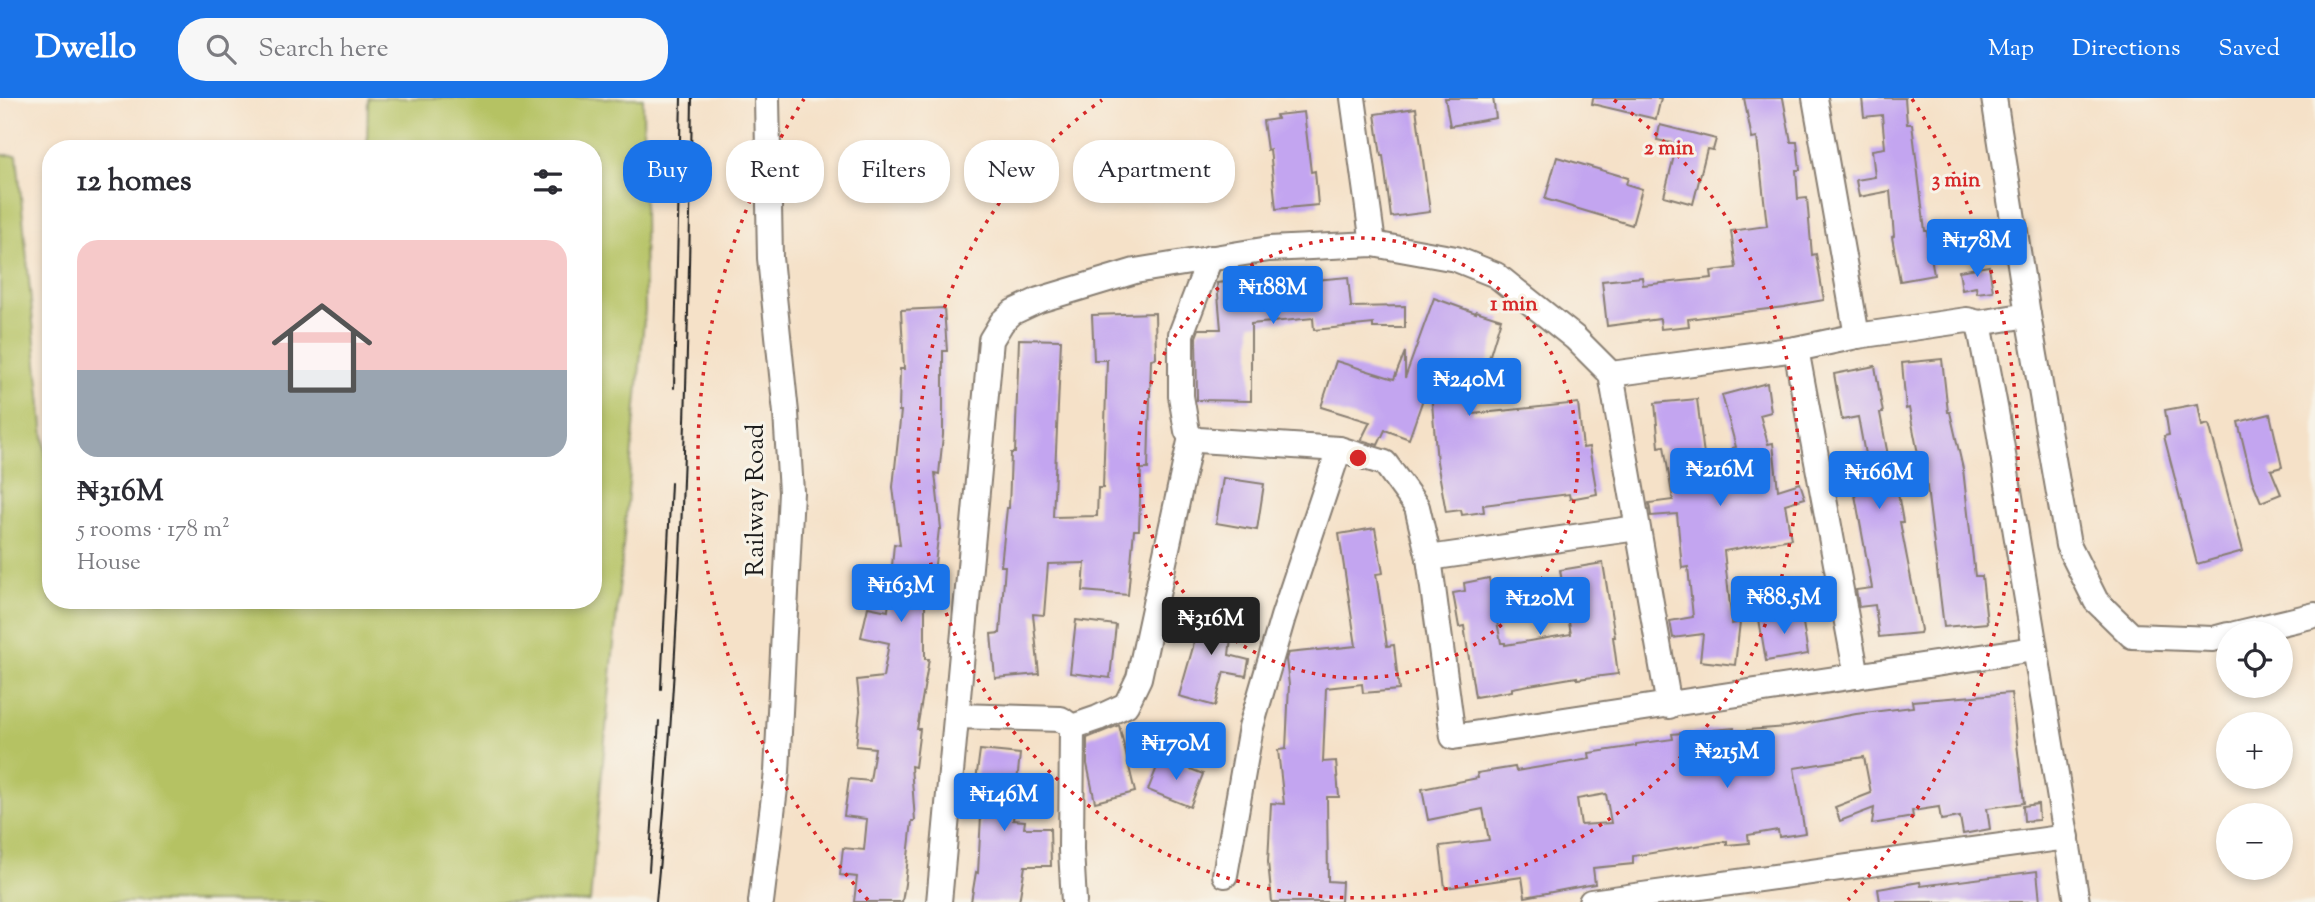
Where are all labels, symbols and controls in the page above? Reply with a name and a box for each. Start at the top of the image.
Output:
search box [178,18,668,81]
text: Dwello [35,25,136,73]
icon: search [202,30,240,68]
text: Search here [258,31,389,68]
text: Map [1988,32,2034,66]
text: Directions [2072,32,2180,66]
text: Saved [2218,32,2280,66]
text: 2 min [1644,134,1695,164]
chip: Buy [623,140,712,203]
chip: Rent [726,140,824,203]
chip: Filters [838,140,950,203]
chip: New [964,140,1059,203]
chip: Apartment [1073,140,1235,203]
text: 12 homes [77,161,192,204]
icon: filters [529,163,567,201]
text: 3 min [1932,166,1981,196]
pin: ₦178M [1928,220,2026,279]
text: ₦178M [1943,225,2011,258]
pin: ₦188M [1224,266,1322,326]
text: ₦188M [1239,272,1307,305]
icon: home [259,285,385,411]
text: 1 min [1490,290,1538,320]
pin: ₦240M [1420,358,1518,418]
text: ₦240M [1433,364,1505,397]
street label: Railway Road [738,423,775,577]
centre of rings [1346,446,1370,470]
pin: ₦216M [1671,448,1769,508]
pin: ₦166M [1830,452,1928,511]
text: ₦216M [1686,454,1754,487]
text: ₦166M [1845,457,1913,490]
text: ₦316M [77,471,163,514]
text: 5 rooms · 178 m² [77,514,230,547]
text: House [77,547,141,580]
pin: ₦163M [852,564,950,624]
text: ₦163M [868,570,934,603]
pin: ₦88.5M [1727,576,1841,636]
pin: ₦120M [1491,578,1589,637]
text: ₦88.5M [1747,582,1821,615]
text: ₦120M [1506,583,1574,616]
pin: ₦316M [1162,598,1260,657]
text: ₦316M [1178,603,1244,636]
map controls [2216,621,2293,880]
button: locate [2216,621,2293,698]
button: + [2216,712,2293,789]
pin: ₦170M [1127,722,1225,782]
text: ₦170M [1142,728,1210,761]
pin: ₦215M [1678,730,1776,790]
text: ₦215M [1695,736,1759,769]
pin: ₦146M [955,774,1053,833]
text: ₦146M [970,779,1038,812]
button: − [2216,803,2293,880]

